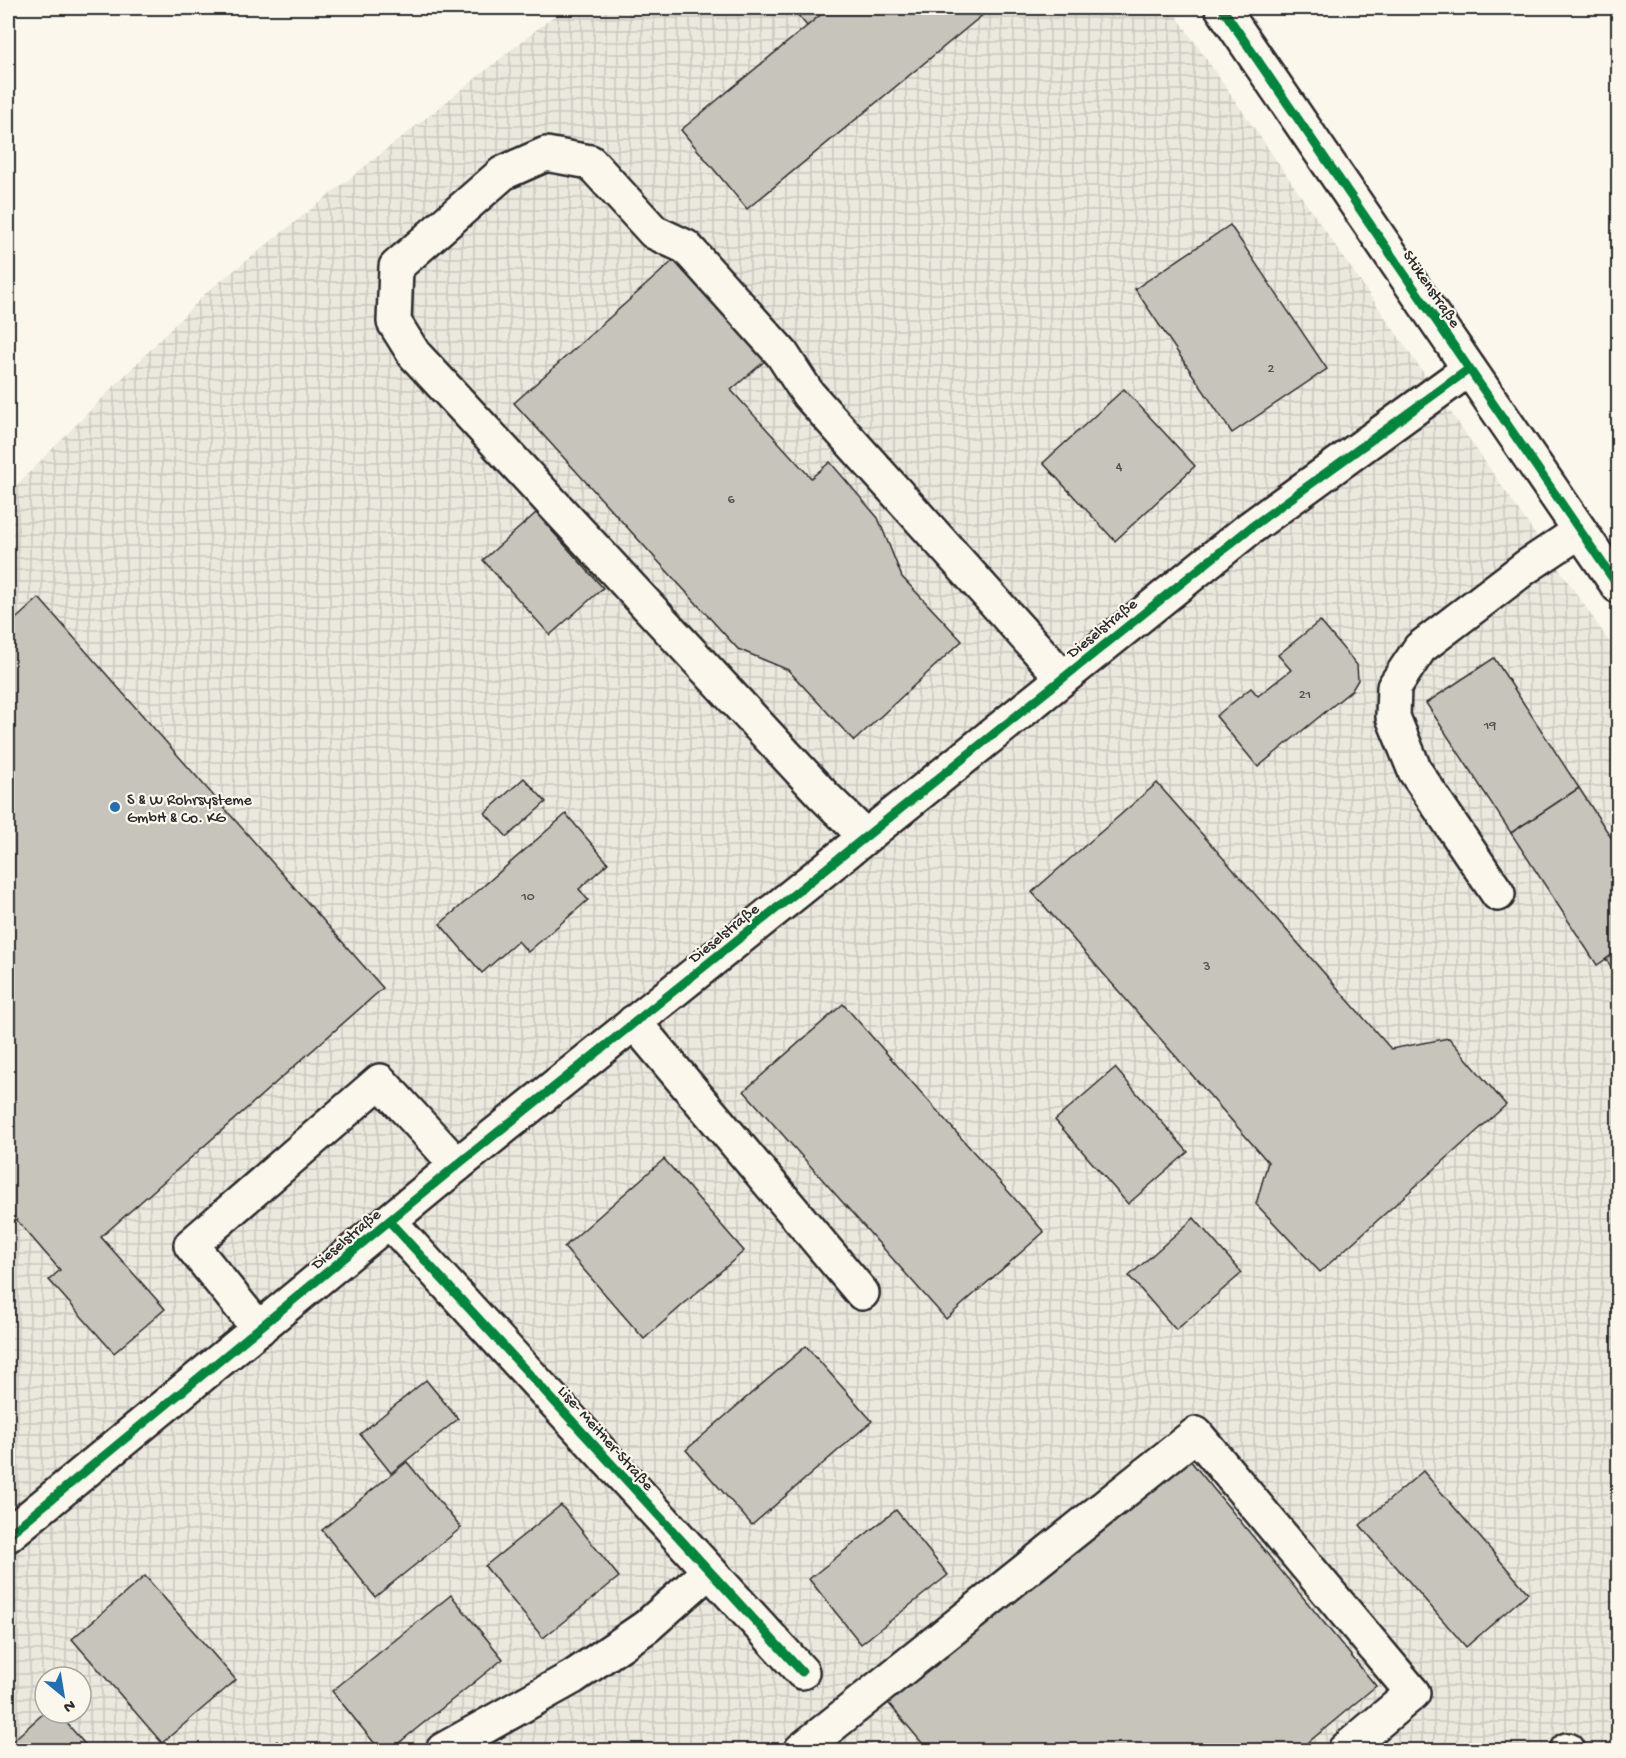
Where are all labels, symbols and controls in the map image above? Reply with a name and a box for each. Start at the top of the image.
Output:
street label: Stükenstraße [1397,248,1463,333]
house number: 2 [1268,361,1275,378]
house number: 4 [1116,459,1123,476]
house number: 6 [727,492,735,509]
street label: Dieselstraße [1064,595,1143,664]
house number: 21 [1299,687,1311,704]
house number: 19 [1483,718,1496,735]
place label: S & W Rohrsysteme GmbH & Co. KG [127,792,253,829]
marker: S & W Rohrsysteme GmbH & Co. KG [108,800,122,814]
house number: 10 [520,889,535,906]
street label: Dieselstraße [686,900,765,969]
house number: 3 [1202,959,1211,976]
street label: Dieselstraße [308,1206,386,1276]
street label: Lise- Meitner-Straße [552,1383,657,1496]
north arrow [33,1665,93,1725]
text: N [59,1694,78,1716]

